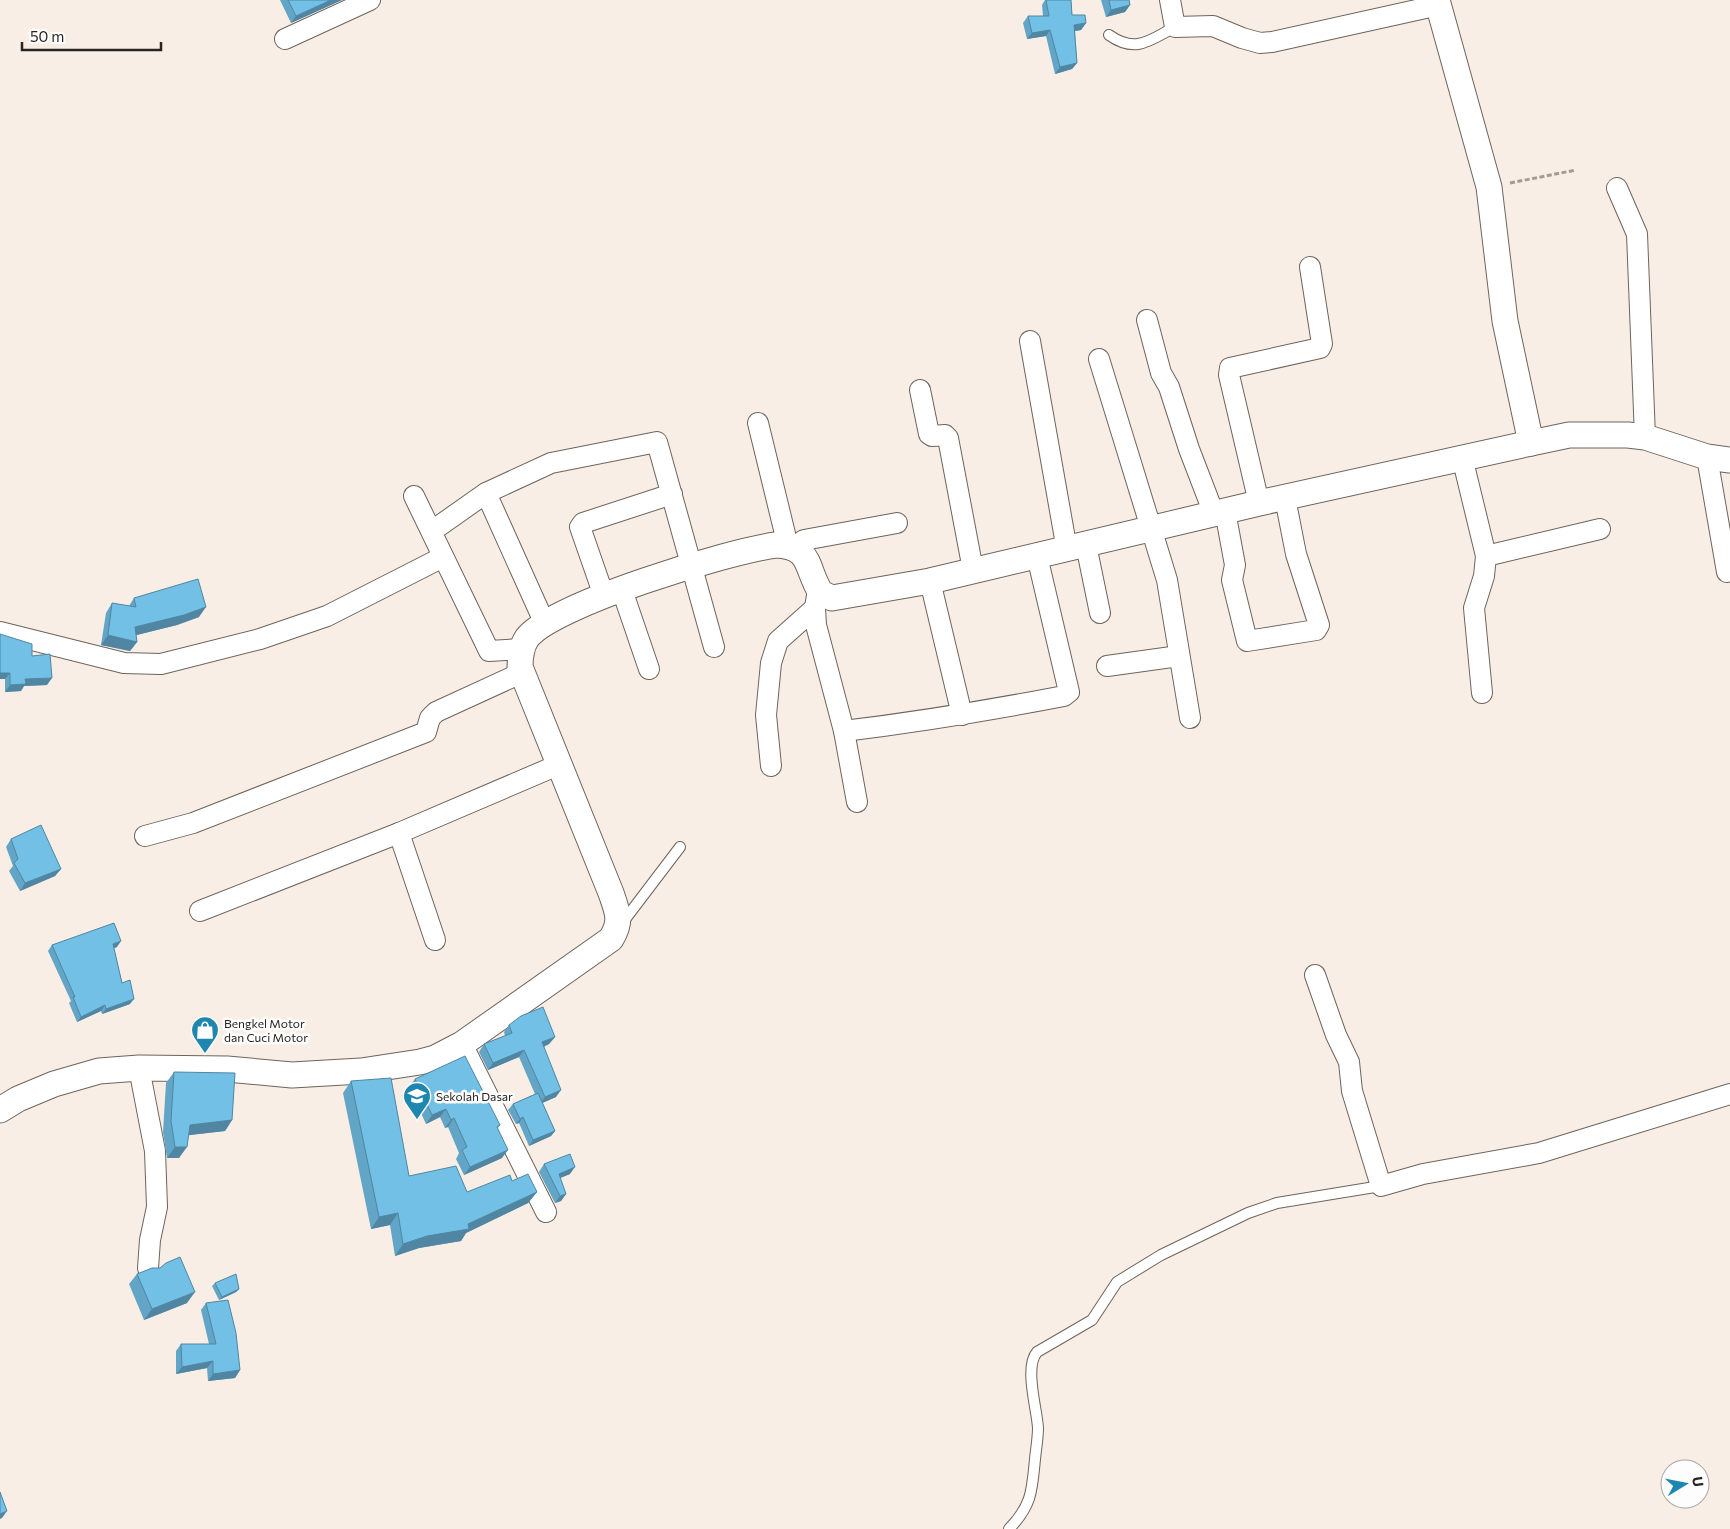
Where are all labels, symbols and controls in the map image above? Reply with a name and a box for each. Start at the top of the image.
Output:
scale bar [22,20,161,52]
text: 50 m [30,27,64,45]
shop icon: Bengkel Motor dan Cuci Motor [190,1015,220,1054]
place label: Bengkel Motor dan Cuci Motor [224,1016,308,1044]
school or university icon: Sekolah Dasar [402,1081,432,1120]
place label: Sekolah Dasar [436,1089,513,1103]
north arrow [1660,1459,1710,1509]
text: U [1689,1475,1708,1488]

